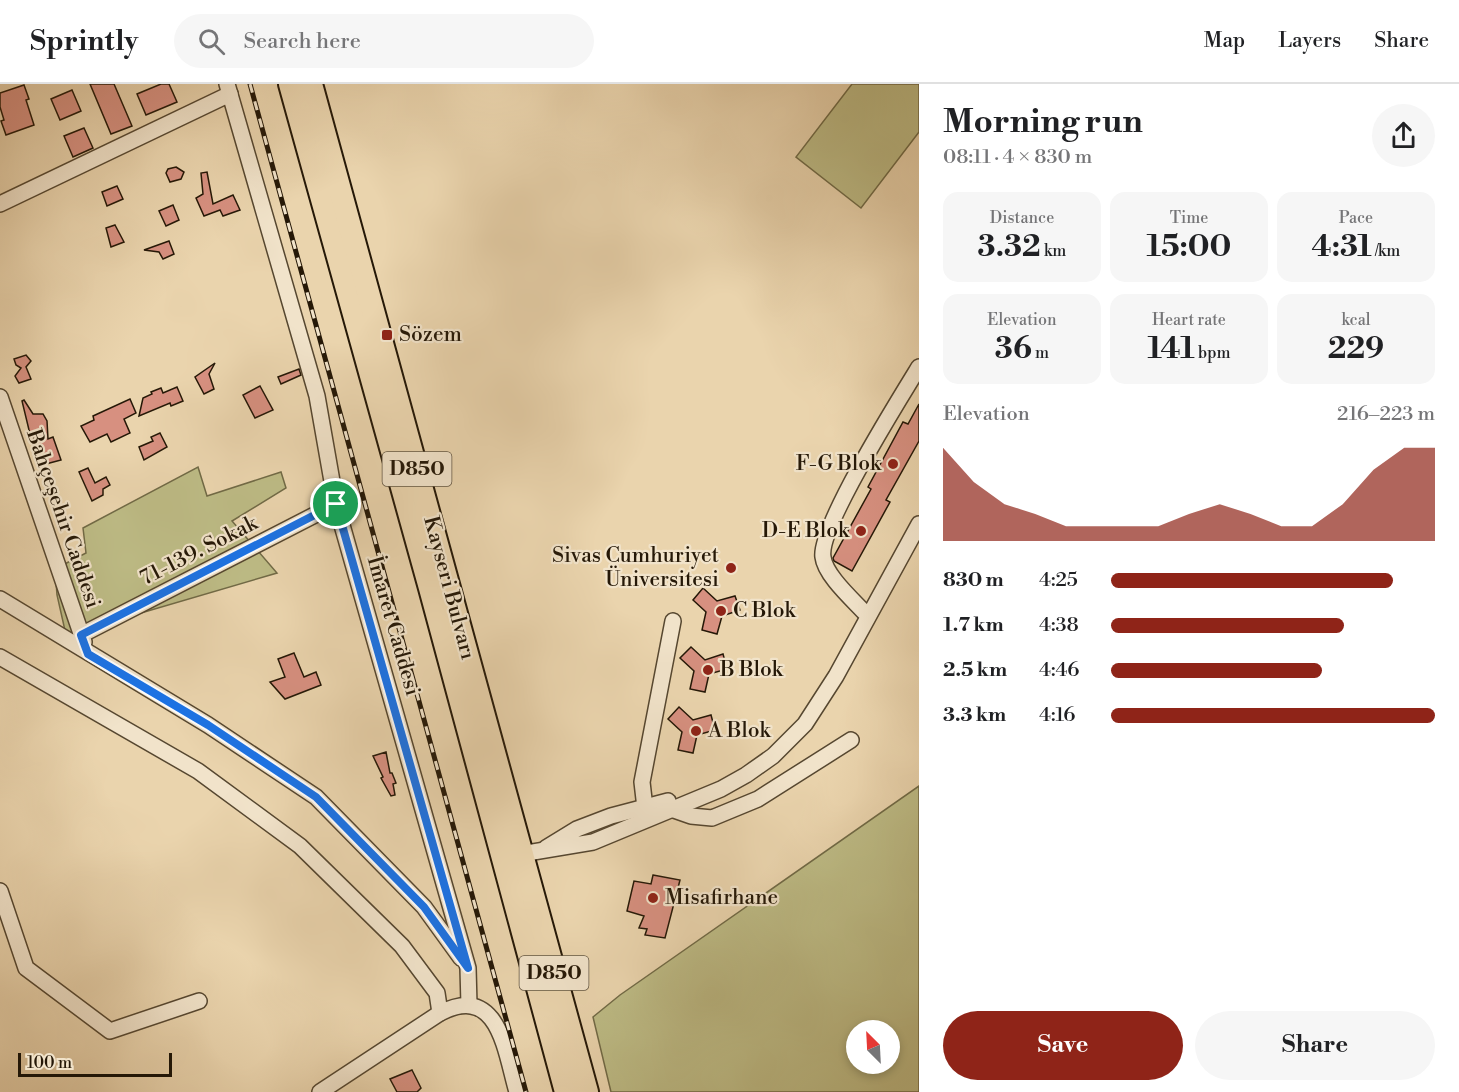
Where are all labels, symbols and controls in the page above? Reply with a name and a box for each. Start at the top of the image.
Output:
search box [174,14,594,68]
text: Sprintly [30,24,138,59]
icon: search [195,25,228,58]
text: Search here [243,28,361,55]
text: Map [1204,28,1245,54]
text: Layers [1278,28,1341,54]
text: Share [1374,28,1429,54]
text: Morning run [943,102,1143,143]
button: share [1372,104,1435,167]
text: 08:11 · 4 × 830 m [943,145,1092,170]
text: Distance [990,208,1054,228]
text: Time [1170,208,1208,228]
text: Pace [1339,208,1373,228]
text: 3.32 [978,228,1041,266]
text: 15:00 [1147,228,1231,266]
text: 4:31 [1312,228,1372,266]
text: km [1041,241,1066,261]
text: /km [1372,241,1400,261]
text: Elevation [987,310,1057,330]
text: Heart rate [1152,310,1226,330]
text: kcal [1341,310,1371,330]
place label: Sözem [399,322,462,348]
marker: Sözem [380,328,394,342]
text: 36 [995,330,1032,368]
text: 141 [1148,330,1195,368]
text: 229 [1328,330,1384,368]
text: m [1032,343,1049,363]
text: bpm [1195,343,1230,363]
text: Elevation [943,402,1030,427]
text: 216–223 m [1337,402,1435,427]
street label: Bahçeşehir Caddesi [20,425,106,612]
place label: F-G Blok [796,451,882,477]
road number: D850 [382,452,452,486]
marker: F-G Blok [886,457,900,471]
pin [310,478,361,529]
icon: arrive [319,487,352,520]
street label: 71-139. Sokak [136,510,263,592]
street label: Kayseri Bulvarı [417,513,481,663]
place label: D-E Blok [762,518,850,544]
marker: D-E Blok [854,524,868,538]
place label: Sivas Cumhuriyet Üniversitesi [552,543,720,593]
street label: İmaret Caddesi [361,553,427,699]
marker: Sivas Cumhuriyet Üniversitesi [724,561,738,575]
text: 830 m [943,568,1004,593]
text: 4:25 [1039,568,1078,593]
place label: C Blok [733,598,797,624]
marker: C Blok [714,604,728,618]
text: 1.7 km [943,613,1004,638]
text: 4:38 [1039,613,1079,638]
place label: B Blok [719,657,784,683]
text: 2.5 km [943,658,1007,683]
text: 4:46 [1039,658,1079,683]
marker: B Blok [701,663,715,677]
text: 3.3 km [943,703,1006,728]
text: 4:16 [1039,703,1075,728]
place label: A Blok [707,718,772,744]
marker: A Blok [689,724,703,738]
place label: Misafirhane [665,885,778,911]
marker: Misafirhane [646,891,660,905]
road number: D850 [520,956,588,990]
button: Save [943,1011,1183,1080]
button: Share [1195,1011,1435,1080]
north arrow [846,1020,900,1074]
map controls [846,1020,900,1074]
scale bar [18,1050,172,1078]
text: 100 m [27,1053,72,1073]

